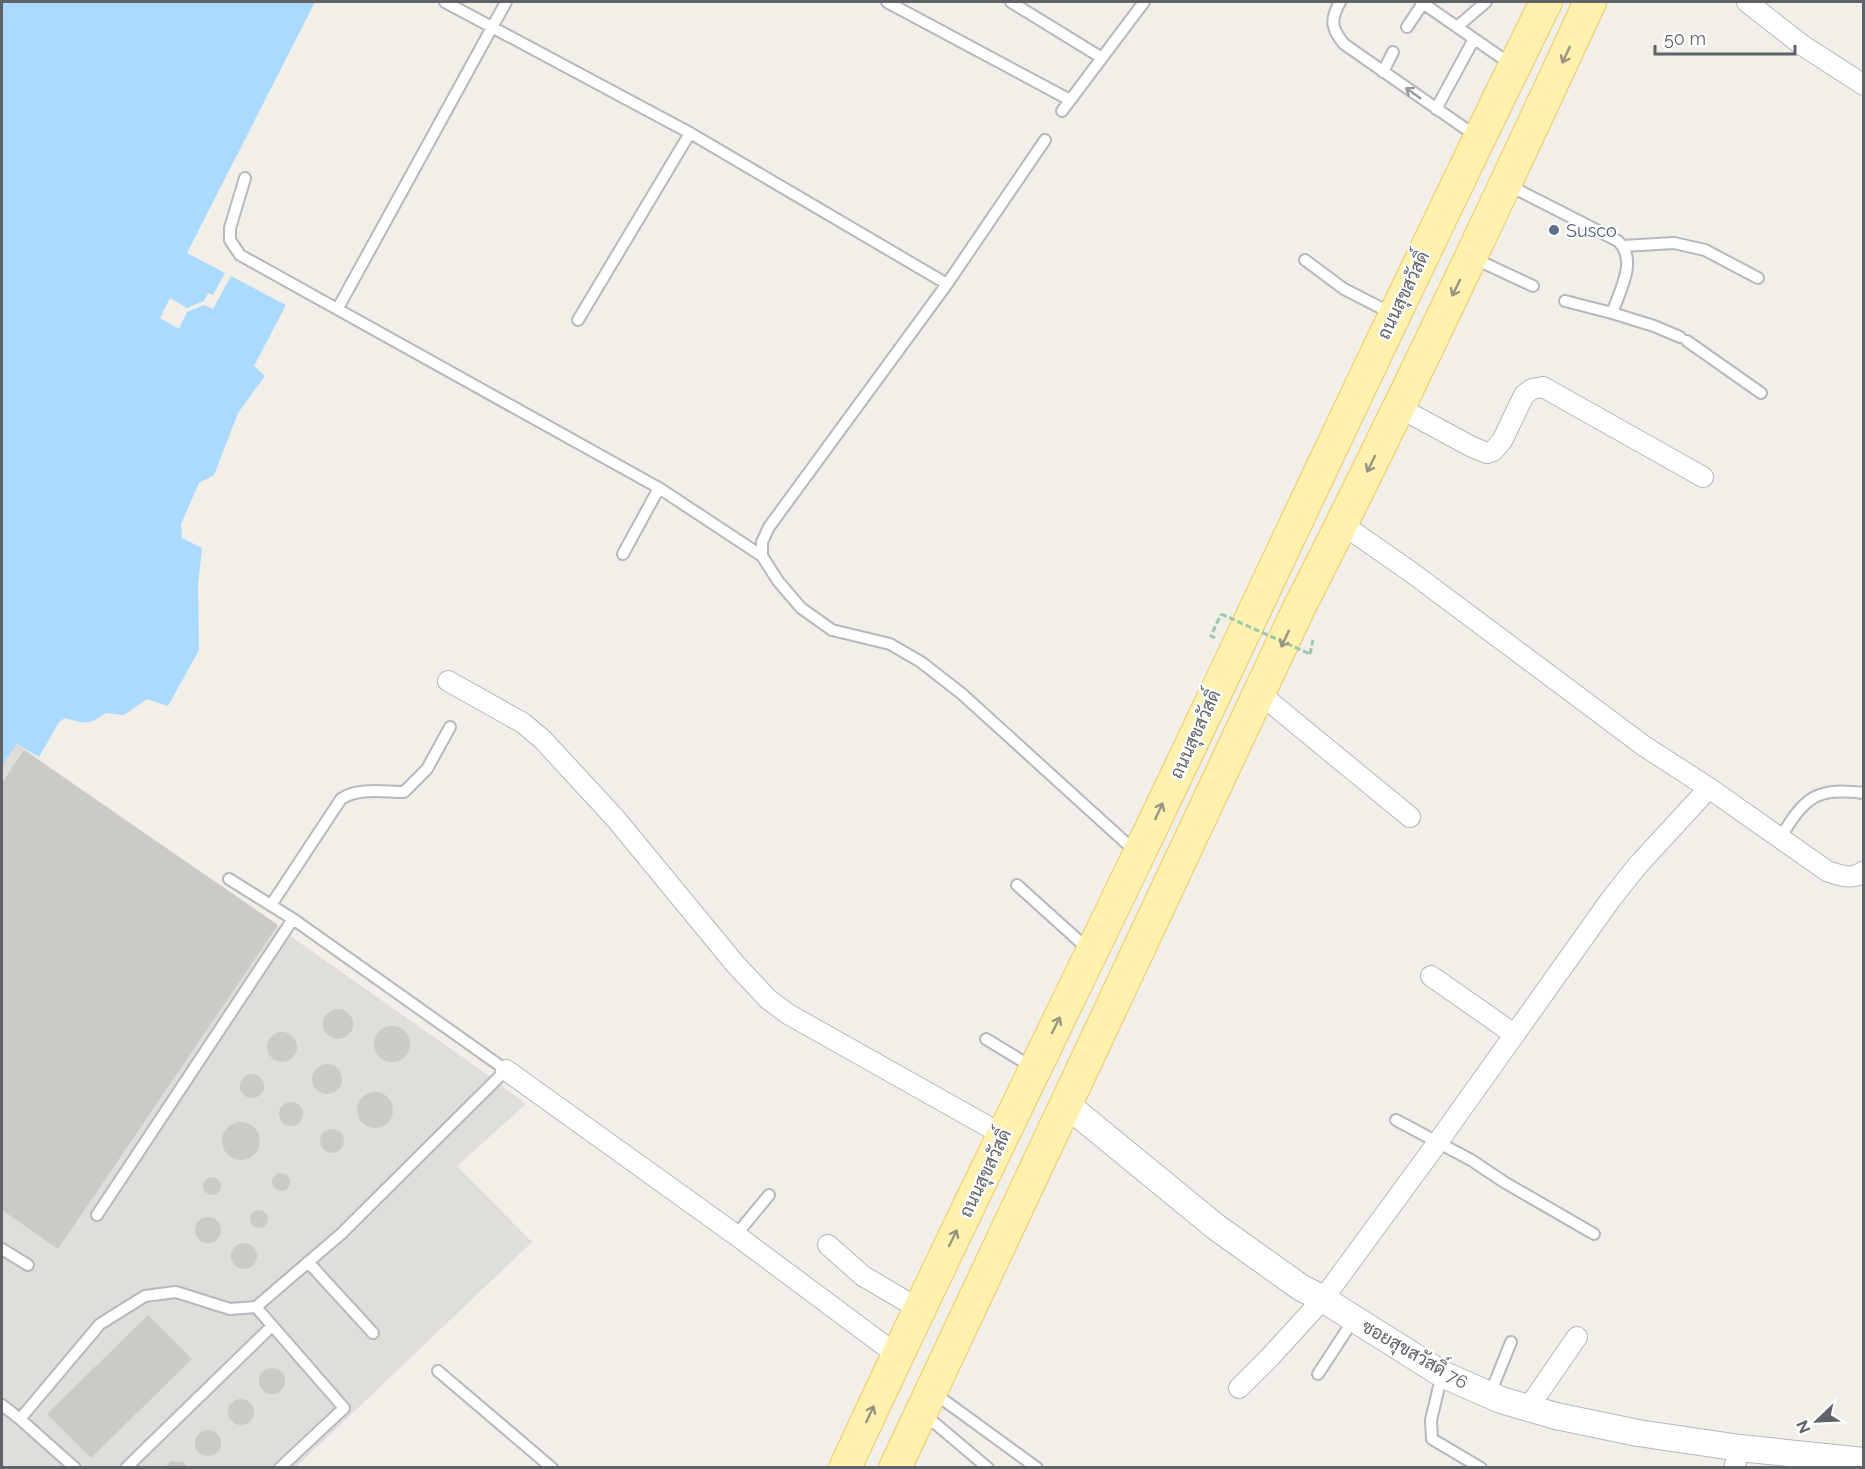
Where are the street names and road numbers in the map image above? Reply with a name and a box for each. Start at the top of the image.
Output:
street label: ถนนสุขสวัสดิ์ [1368,245,1435,343]
street label: ถนนสุขสวัสดิ์ [1161,684,1226,782]
street label: ถนนสุขสวัสดิ์ [950,1123,1017,1221]
street label: ซอยสุขสวัสดิ์ 76 [1357,1311,1474,1395]

